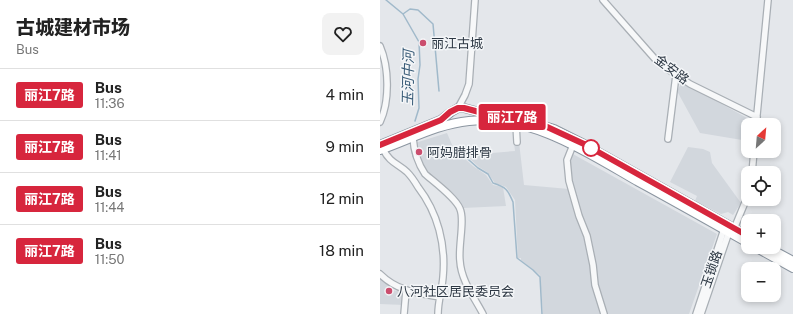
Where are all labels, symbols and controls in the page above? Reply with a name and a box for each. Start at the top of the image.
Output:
button: heart [322,13,364,55]
text: 古城建材市场 [16,16,130,38]
place label: 丽江古城 [431,36,483,51]
marker: 丽江古城 [418,38,428,48]
text: Bus [16,42,39,57]
water label: 玉河中河 [400,47,417,106]
street label: 金安路 [652,52,692,87]
text: Bus [95,79,122,96]
text: 4 min [325,86,364,103]
text: 丽江7路 [24,87,75,103]
text: 11:36 [95,96,124,111]
line badge: 丽江7路 [484,104,540,130]
text: 丽江7路 [487,109,537,125]
north arrow [741,118,781,158]
map controls [741,118,781,302]
text: Bus [95,131,122,148]
text: 9 min [326,138,364,155]
text: 丽江7路 [24,139,75,155]
unlabelled marker [582,139,600,157]
place label: 阿妈腊排骨 [427,145,492,160]
marker: 阿妈腊排骨 [414,147,424,157]
text: 11:41 [95,148,122,163]
button: locate [741,166,781,206]
text: Bus [95,183,122,200]
text: 12 min [320,190,364,207]
text: 丽江7路 [24,191,75,207]
text: 11:44 [95,200,125,215]
button: + [741,214,781,254]
text: Bus [95,235,122,252]
text: 18 min [319,242,364,259]
text: 丽江7路 [24,243,75,259]
street label: 玉锁路 [698,248,725,290]
text: 11:50 [95,252,125,267]
button: − [741,262,781,302]
place label: 八河社区居民委员会 [397,284,514,299]
marker: 八河社区居民委员会 [384,286,394,296]

